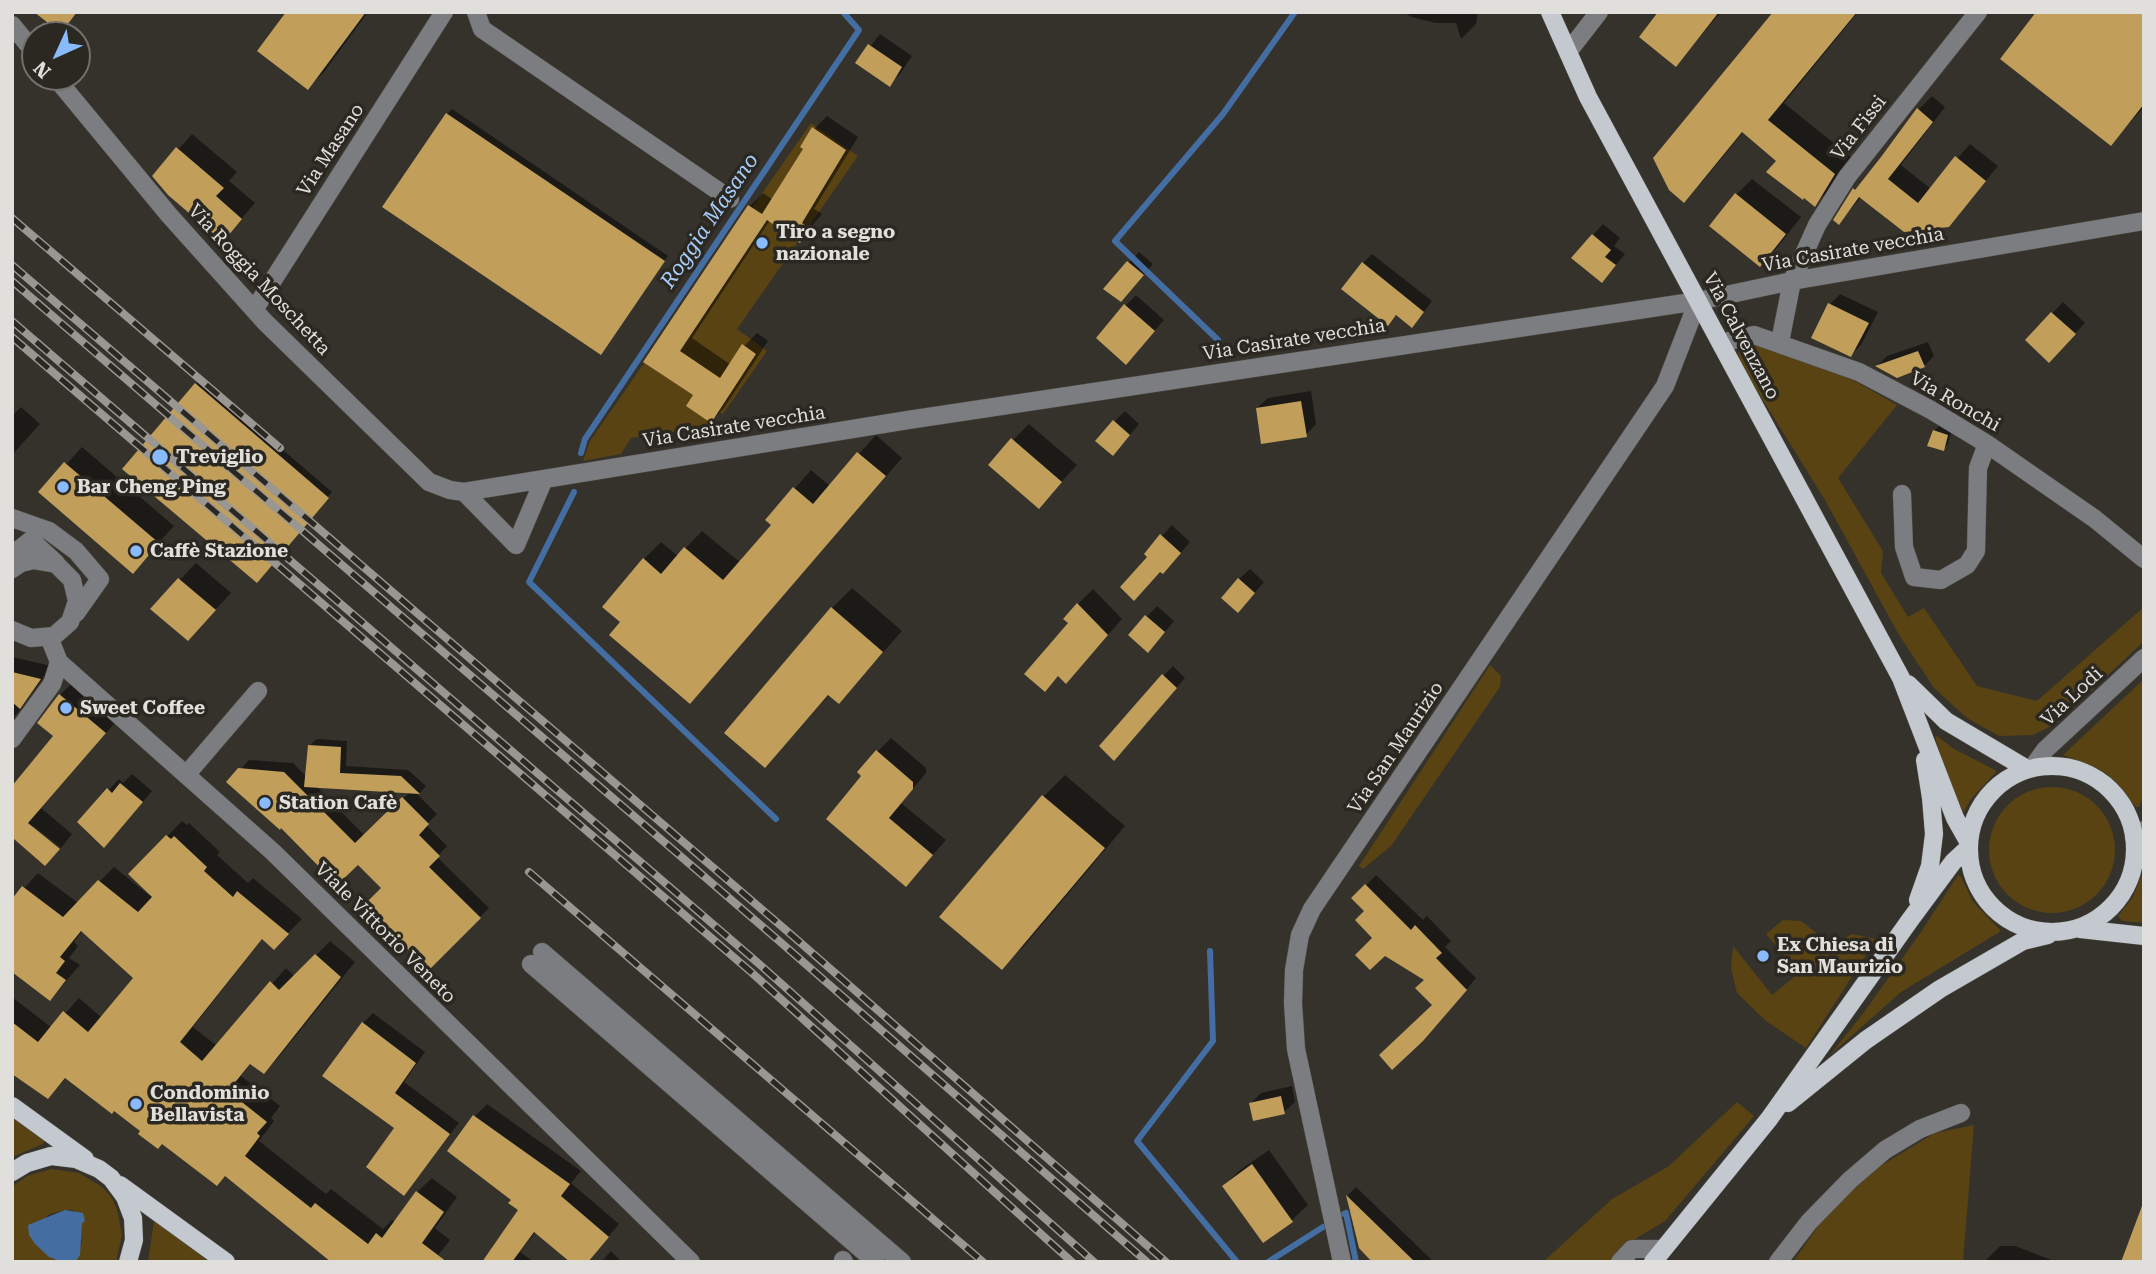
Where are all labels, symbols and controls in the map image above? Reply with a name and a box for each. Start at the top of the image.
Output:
north arrow [21,21,91,91]
text: N [29,56,56,83]
street label: Via Fissi [1827,91,1891,165]
street label: Via Masano [293,99,369,201]
water label: Roggia Masano [656,149,764,293]
street label: Via Roggia Moschetta [183,200,335,360]
place label: Tiro a segno nazionale [776,221,895,265]
street label: Via Casirate vecchia [1760,223,1946,277]
marker: Tiro a segno nazionale [754,235,770,251]
street label: Via Calvenzano [1698,269,1784,403]
street label: Via Casirate vecchia [1201,314,1387,366]
street label: Via Ronchi [1906,367,2004,437]
street label: Via Casirate vecchia [641,401,827,453]
place label: Treviglio [176,446,263,468]
marker: Treviglio [150,447,170,467]
place label: Bar Cheng Ping [77,476,226,498]
marker: Bar Cheng Ping [55,479,71,495]
place label: Caffè Stazione [150,540,288,562]
marker: Caffè Stazione [128,543,144,559]
street label: Via Lodi [2036,663,2108,731]
street label: Via San Maurizio [1343,678,1449,818]
place label: Sweet Coffee [80,697,205,719]
marker: Sweet Coffee [58,700,74,716]
place label: Station Cafè [279,792,397,814]
marker: Station Cafè [257,795,273,811]
street label: Viale Vittorio Veneto [310,858,460,1008]
place label: Ex Chiesa di San Maurizio [1777,934,1903,978]
marker: Ex Chiesa di San Maurizio [1755,948,1771,964]
place label: Condominio Bellavista [150,1082,269,1126]
marker: Condominio Bellavista [128,1096,144,1112]

